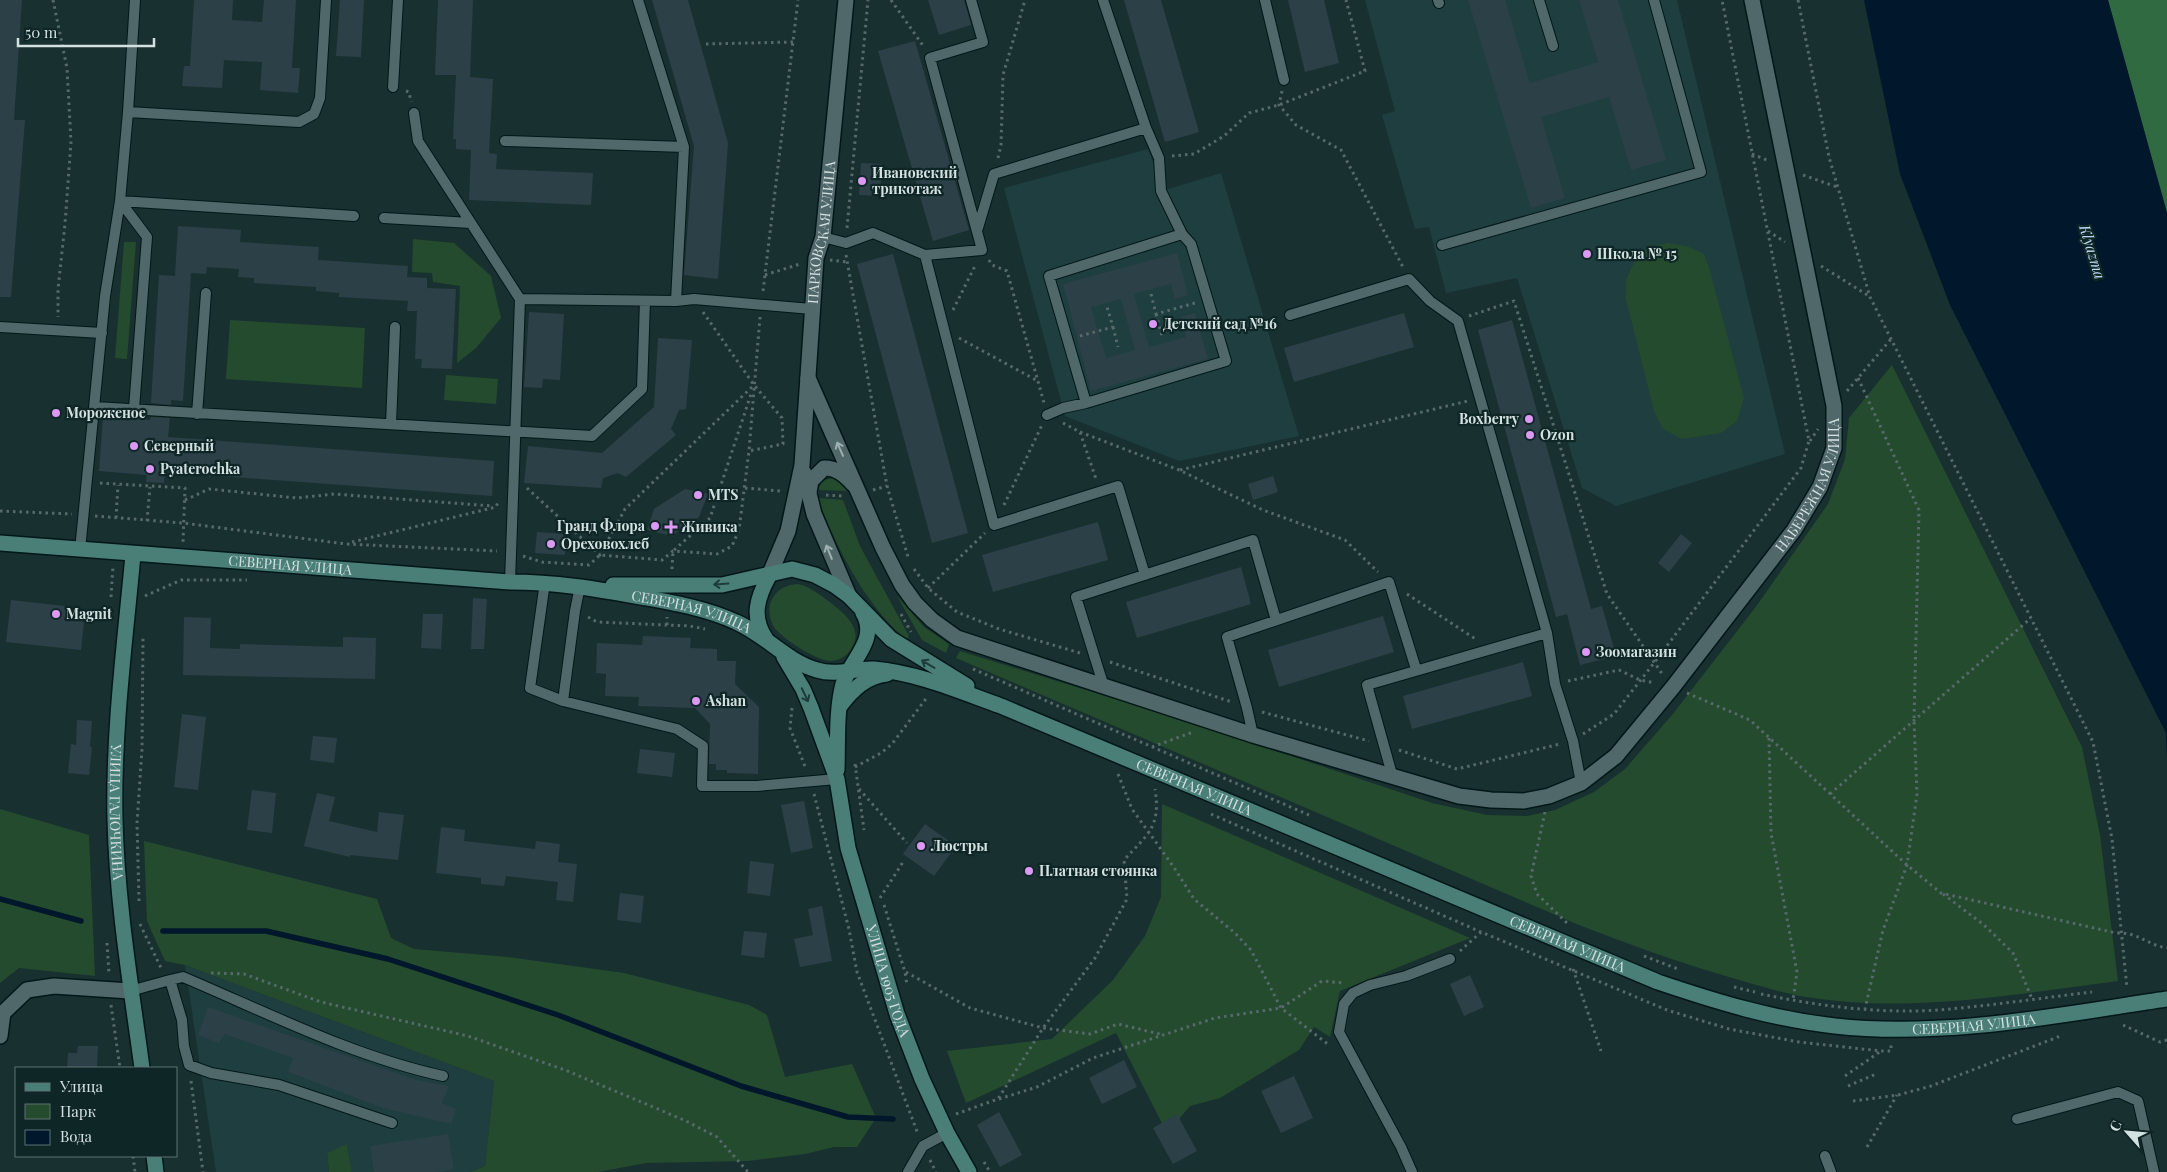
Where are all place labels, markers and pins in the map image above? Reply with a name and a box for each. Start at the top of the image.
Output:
place label: Ивановский трикотаж [872,163,957,198]
marker: Ивановский трикотаж [856,175,868,187]
place label: Школа № 15 [1597,244,1677,263]
marker: Школа № 15 [1581,248,1593,260]
place label: Детский сад №16 [1163,314,1277,333]
marker: Детский сад №16 [1147,318,1159,330]
place label: Мороженое [66,403,146,422]
marker: Мороженое [50,407,62,419]
place label: Boxberry [1459,409,1520,428]
marker: Boxberry [1523,413,1535,425]
place label: Ozon [1540,425,1575,444]
marker: Ozon [1524,429,1536,441]
place label: Северный [144,436,214,455]
marker: Северный [128,440,140,452]
place label: Pyaterochka [160,459,241,478]
marker: Pyaterochka [144,463,156,475]
place label: MTS [708,485,739,504]
marker: MTS [692,489,704,501]
place label: Гранд Флора [557,516,646,535]
place label: Живика [680,517,738,536]
marker: Гранд Флора [649,520,661,532]
marker: Живика [665,521,677,533]
place label: Ореховохлеб [561,534,649,553]
marker: Ореховохлеб [545,538,557,550]
place label: Magnit [66,604,112,623]
marker: Magnit [50,608,62,620]
place label: Зоомагазин [1596,642,1677,661]
marker: Зоомагазин [1580,646,1592,658]
place label: Аshan [705,691,747,710]
marker: Аshan [690,695,702,707]
place label: Люстры [930,836,988,855]
marker: Люстры [915,840,927,852]
place label: Платная стоянка [1039,861,1158,880]
marker: Платная стоянка [1023,865,1035,877]

